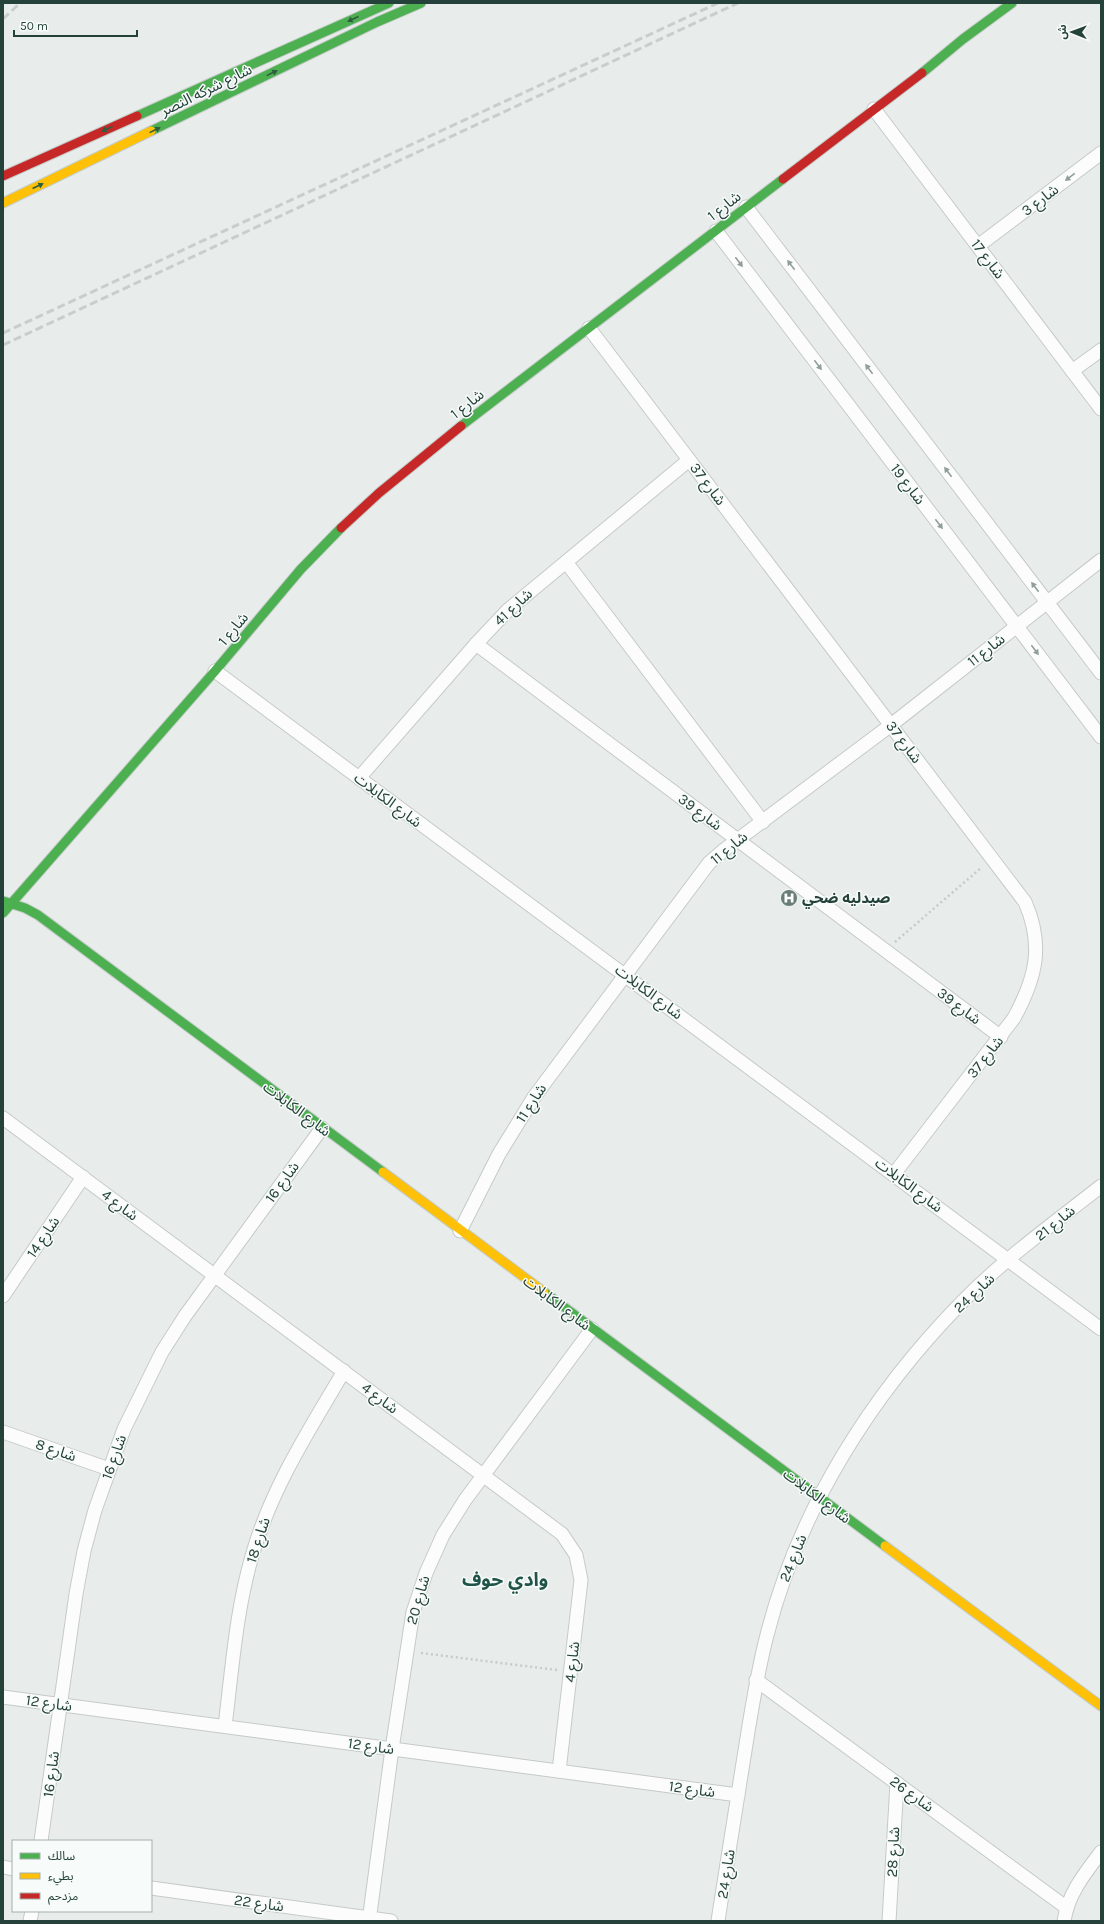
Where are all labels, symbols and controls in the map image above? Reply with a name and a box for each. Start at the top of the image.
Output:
scale bar [14,12,137,38]
north arrow [1052,12,1092,52]
one-way arrow [348,16,359,22]
text: 50 m [20,19,48,33]
text: ش [1056,24,1069,39]
street label: شارع شركه النصر [156,60,256,123]
one-way arrow [267,70,278,76]
one-way arrow [100,127,112,133]
one-way arrow [150,127,161,133]
one-way arrow [1064,173,1075,181]
street label: شارع 3 [1018,180,1064,222]
one-way arrow [33,183,44,189]
street label: شارع 1 [704,187,746,227]
street label: شارع 17 [965,236,1009,284]
one-way arrow [735,256,744,267]
one-way arrow [787,260,795,270]
one-way arrow [814,360,822,371]
one-way arrow [865,363,874,374]
street label: شارع 1 [447,385,489,425]
street label: شارع 37 [684,459,730,511]
street label: شارع 19 [884,460,929,510]
one-way arrow [944,467,952,477]
one-way arrow [935,519,943,530]
one-way arrow [1031,581,1039,592]
street label: شارع 41 [490,585,538,632]
street label: شارع 1 [214,609,254,651]
street label: شارع 11 [964,630,1010,673]
one-way arrow [1030,645,1039,656]
street label: شارع 37 [880,717,926,769]
street label: شارع الكابلات [349,769,426,834]
street label: شارع 39 [673,790,726,837]
street label: شارع 11 [707,827,753,871]
hospital icon: صيدليه ضحي [779,888,799,908]
place label: صيدليه ضحي [802,889,891,909]
street label: شارع الكابلات [610,961,687,1026]
street label: شارع 39 [932,984,985,1031]
street label: شارع 37 [963,1032,1010,1084]
street label: شارع الكابلات [258,1078,335,1143]
street label: شارع 11 [512,1080,553,1127]
street label: شارع الكابلات [870,1154,947,1219]
street label: شارع 16 [261,1158,305,1208]
street label: شارع 4 [96,1185,142,1227]
street label: شارع 21 [1031,1201,1081,1247]
street label: شارع 14 [23,1213,66,1263]
street label: شارع 24 [950,1269,1001,1319]
street label: شارع الكابلات [518,1272,595,1337]
street label: شارع 4 [356,1378,402,1420]
street label: شارع 16 [98,1432,133,1483]
street label: شارع 8 [32,1435,79,1468]
street label: شارع الكابلات [778,1465,855,1530]
street label: شارع 18 [242,1515,277,1566]
street label: شارع 24 [775,1531,814,1586]
district label: وادي حوف [462,1569,548,1594]
street label: شارع 20 [402,1573,437,1628]
street label: شارع 4 [561,1640,586,1684]
street label: شارع 12 [24,1691,73,1718]
street label: شارع 12 [346,1734,395,1761]
street label: شارع 16 [39,1750,66,1799]
street label: شارع 26 [885,1772,938,1819]
street label: شارع 12 [667,1777,716,1804]
street label: شارع 28 [883,1826,906,1878]
legend [12,1840,152,1912]
street label: شارع 24 [713,1848,742,1901]
text: سالك [48,1849,75,1863]
text: بطيء [48,1869,74,1886]
text: مزدحم [48,1889,78,1905]
street label: شارع 22 [232,1891,285,1918]

